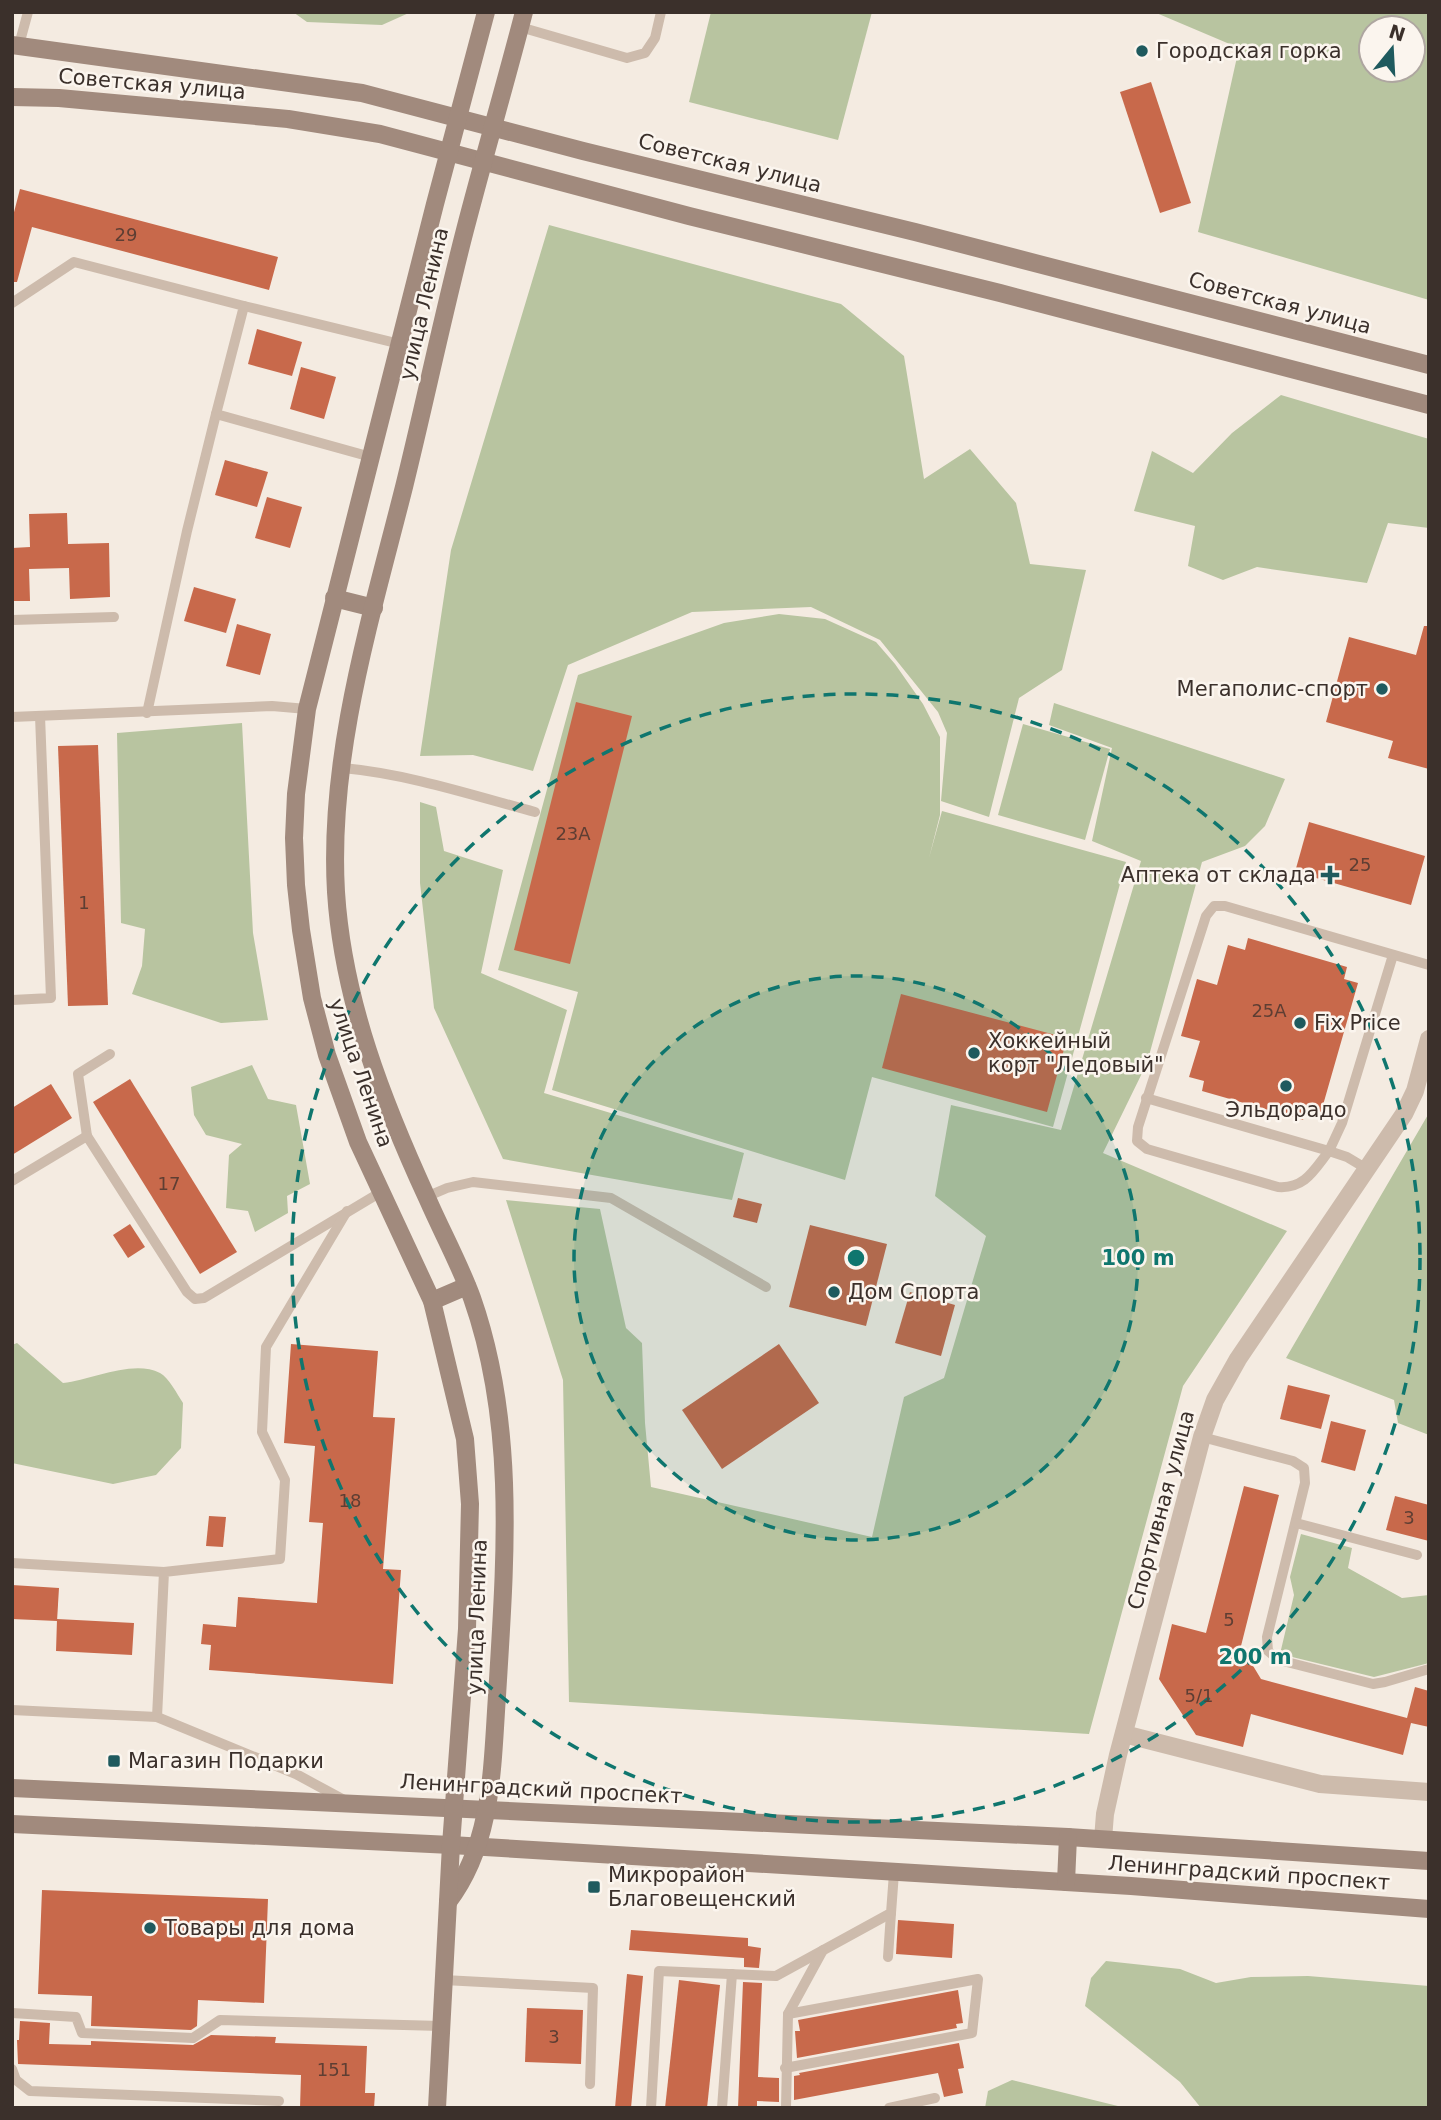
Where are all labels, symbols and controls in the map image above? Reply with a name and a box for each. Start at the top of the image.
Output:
north arrow [1357,14,1427,84]
text: N [1386,20,1408,46]
place label: Городская горка [1156,39,1342,63]
marker: Городская горка [1134,43,1150,59]
street label: Советская улица [57,64,247,104]
street label: Советская улица [636,129,824,197]
house number: 29 [115,224,137,245]
street label: улица Ленина [395,225,453,383]
street label: Советская улица [1186,267,1374,339]
place label: Мегаполис-спорт [1177,677,1368,701]
marker: Мегаполис-спорт [1374,681,1390,697]
house number: 23А [555,823,591,844]
house number: 25 [1349,854,1371,875]
place label: Аптека от склада [1121,863,1316,887]
marker: Аптека от склада [1322,867,1338,883]
house number: 1 [78,892,90,913]
street label: улица Ленина [324,995,398,1151]
house number: 25А [1251,1000,1287,1021]
place label: Fix Price [1314,1011,1401,1035]
marker: Fix Price [1292,1015,1308,1031]
place label: Хоккейный корт "Ледовый" [988,1029,1164,1077]
marker: Хоккейный корт "Ледовый" [966,1045,982,1061]
marker: Эльдорадо [1278,1078,1294,1094]
place label: Эльдорадо [1225,1098,1347,1122]
house number: 17 [158,1173,180,1194]
centre of rings [844,1246,868,1270]
text: 100 m [1101,1246,1175,1270]
place label: Дом Спорта [848,1280,979,1304]
marker: Дом Спорта [826,1284,842,1300]
street label: Спортивная улица [1123,1408,1199,1612]
house number: 18 [339,1490,361,1511]
house number: 3 [1403,1507,1415,1528]
street label: улица Ленина [462,1539,492,1695]
house number: 5 [1223,1609,1235,1630]
text: 200 m [1218,1645,1292,1669]
house number: 5/1 [1185,1685,1213,1706]
place label: Магазин Подарки [128,1749,324,1773]
marker: Магазин Подарки [106,1753,122,1769]
street label: Ленинградский проспект [399,1770,683,1808]
street label: Ленинградский проспект [1107,1851,1391,1895]
place label: Микрорайон Благовещенский [608,1863,796,1911]
marker: Микрорайон Благовещенский [586,1879,602,1895]
place label: Товары для дома [163,1916,355,1940]
marker: Товары для дома [142,1920,158,1936]
house number: 3 [548,2026,560,2047]
house number: 151 [317,2059,351,2080]

